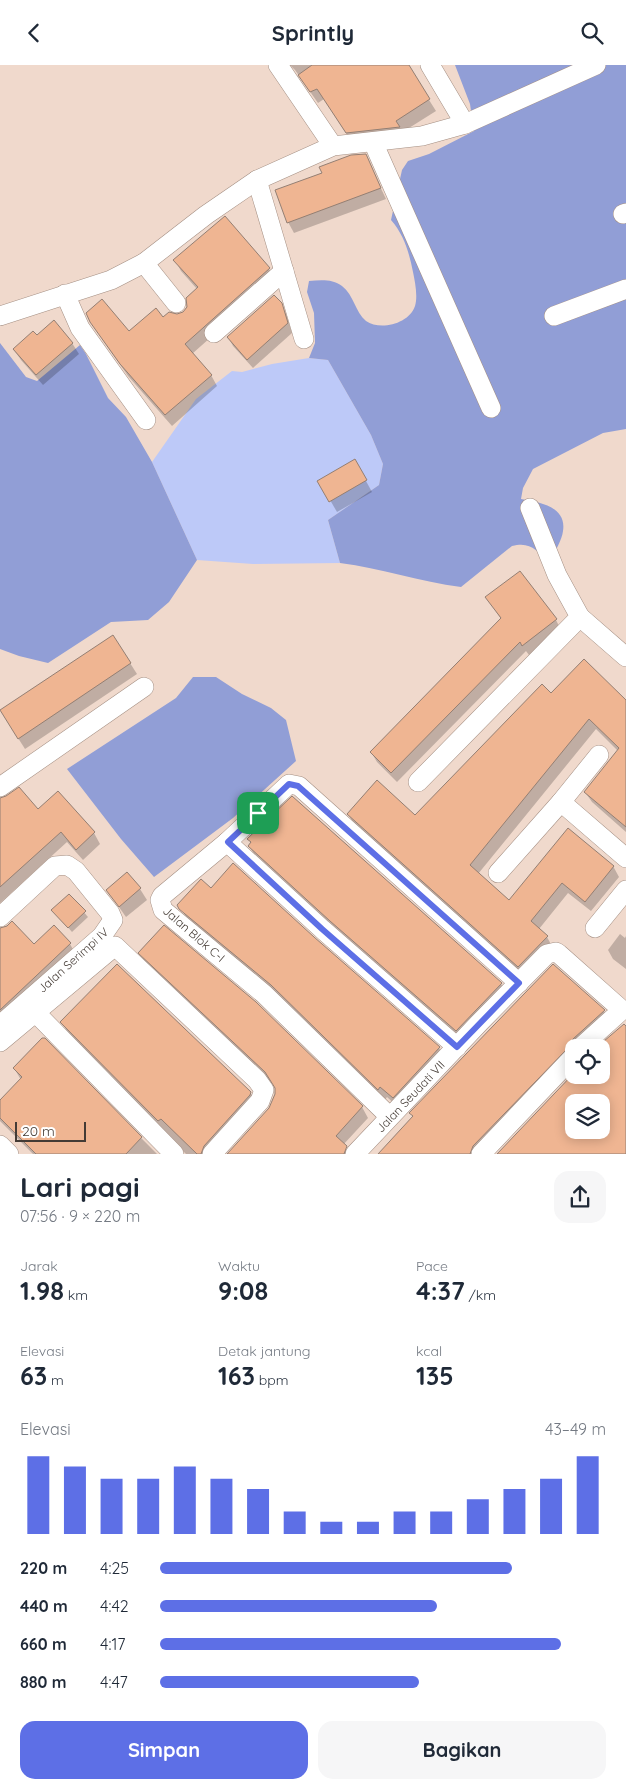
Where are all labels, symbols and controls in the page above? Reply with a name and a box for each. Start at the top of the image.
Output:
icon: back [20,19,48,47]
text: Sprintly [272,19,354,47]
icon: search [578,19,606,47]
pin [237,792,279,834]
icon: arrive [244,799,272,827]
street label: Jalan Blok C-I [160,903,228,965]
street label: Jalan Serimpi IV [34,924,112,996]
map controls [565,1039,610,1139]
button: locate [565,1039,610,1084]
street label: Jalan Seudati VII [372,1057,448,1135]
button: layers [565,1094,610,1139]
scale bar [15,1119,86,1142]
text: 20 m [22,1122,55,1140]
text: Lari pagi [20,1169,140,1204]
button: share [554,1171,606,1223]
text: 07:56 · 9 × 220 m [20,1206,140,1226]
text: Jarak [20,1257,58,1275]
text: Waktu [218,1257,260,1275]
text: Pace [416,1257,448,1275]
text: 1.98 [20,1275,64,1306]
text: 9:08 [218,1275,268,1306]
text: 4:37 [416,1275,465,1306]
text: km [64,1286,88,1304]
text: /km [465,1286,496,1304]
text: Elevasi [20,1342,64,1360]
text: Detak jantung [218,1342,311,1360]
text: kcal [416,1342,442,1360]
text: 63 [20,1360,47,1391]
text: 163 [218,1360,255,1391]
text: 135 [416,1360,454,1391]
text: m [47,1371,64,1389]
text: bpm [255,1371,289,1389]
text: Elevasi [20,1419,71,1439]
text: 43–49 m [545,1419,606,1439]
text: 220 m [20,1558,67,1578]
text: 4:25 [100,1558,129,1578]
text: 440 m [20,1596,68,1616]
text: 4:42 [100,1596,129,1616]
text: 660 m [20,1634,67,1654]
text: 4:17 [100,1634,126,1654]
text: 880 m [20,1672,67,1692]
text: 4:47 [100,1672,128,1692]
button: Simpan [20,1721,308,1779]
button: Bagikan [318,1721,606,1779]

